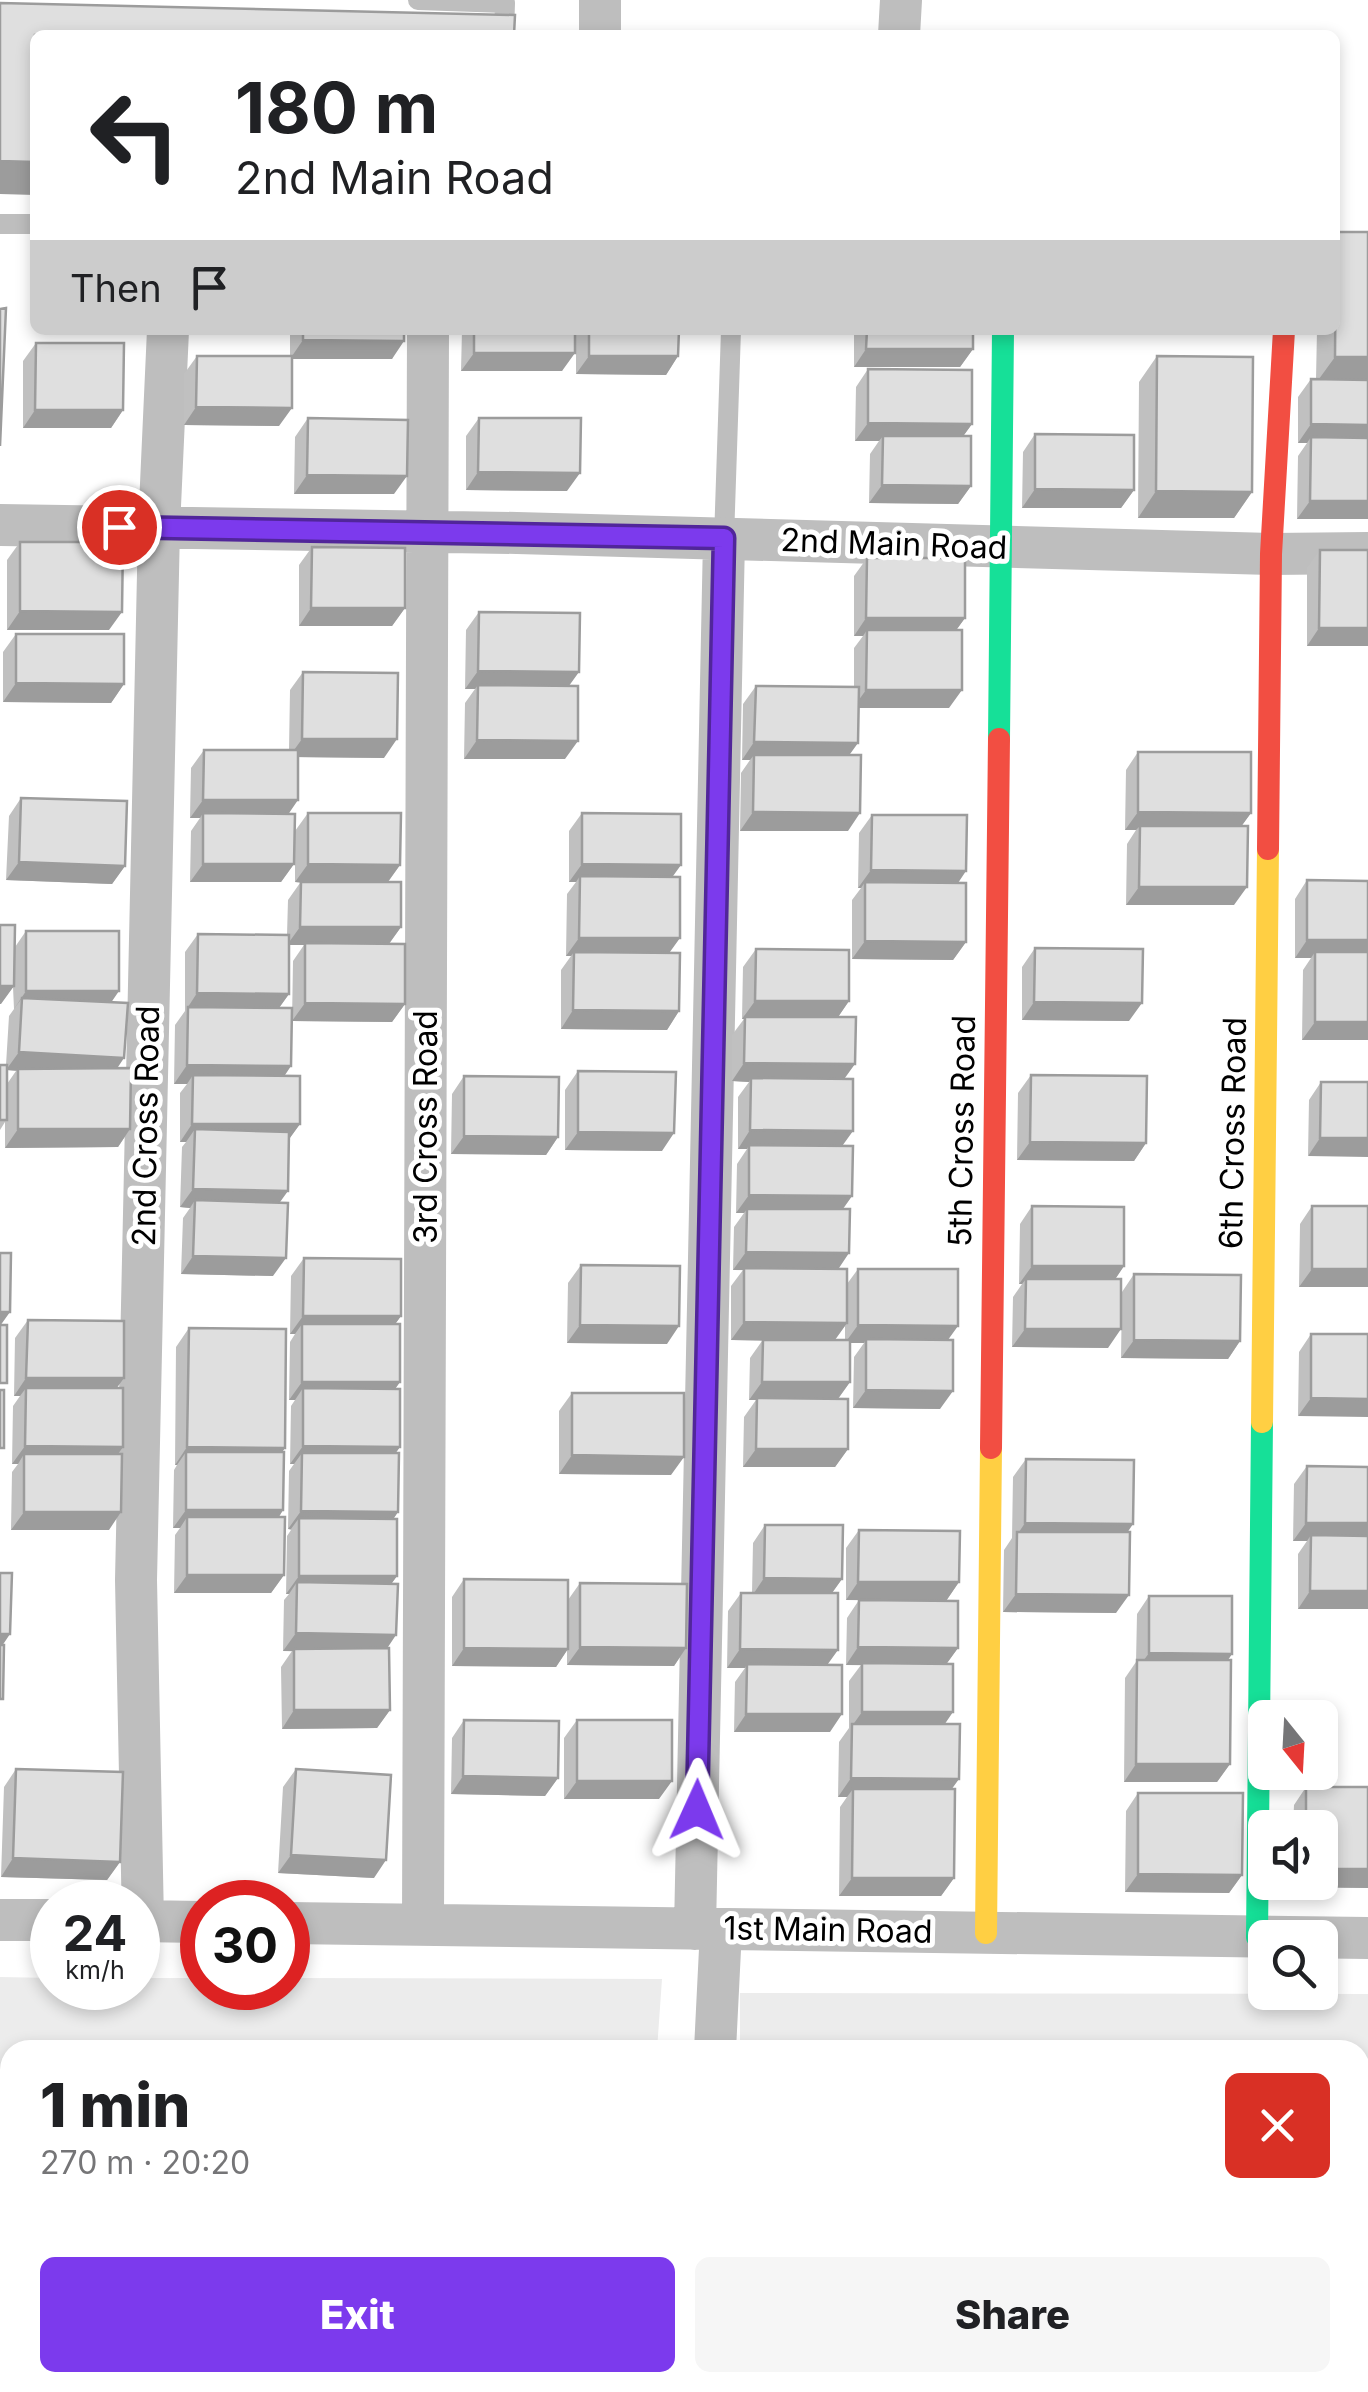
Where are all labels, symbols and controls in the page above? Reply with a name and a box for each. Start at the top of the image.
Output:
text: 180 m [235,65,438,150]
icon: left [70,70,200,200]
text: 2nd Main Road [235,150,554,205]
icon: arrive [182,260,237,315]
text: Then [70,265,162,311]
pin [77,485,162,570]
icon: arrive [92,500,147,555]
street label: 2nd Main Road [780,520,1008,567]
street label: 2nd Cross Road [124,1005,167,1247]
street label: 3rd Cross Road [406,1010,445,1244]
street label: 5th Cross Road [940,1015,983,1247]
street label: 6th Cross Road [1211,1017,1254,1249]
north arrow [1248,1700,1338,1790]
map controls [1248,1700,1338,2010]
position arrow [645,1758,749,1862]
button: sound [1248,1810,1338,1900]
speed limit sign: 30 [180,1880,310,2010]
text: 24 [63,1903,127,1963]
street label: 1st Main Road [723,1908,933,1951]
button: search [1248,1920,1338,2010]
text: km/h [65,1955,125,1985]
text: 1 min [40,2069,190,2141]
button: close [1225,2073,1330,2178]
text: 270 m · 20:20 [40,2143,250,2182]
button: Exit [40,2257,675,2372]
button: Share [695,2257,1330,2372]

